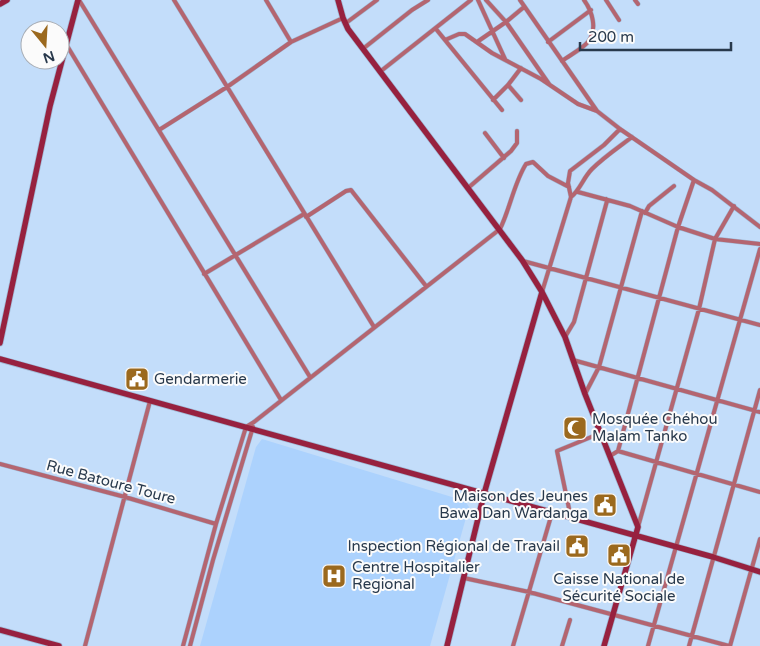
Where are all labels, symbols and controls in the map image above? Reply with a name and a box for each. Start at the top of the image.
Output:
north arrow [20,20,70,70]
scale bar [580,20,731,52]
text: 200 m [588,28,634,46]
text: N [41,47,57,67]
public building icon: Gendarmerie [124,366,150,392]
place label: Gendarmerie [154,370,247,388]
place label: Mosquée Chéhou Malam Tanko [592,410,718,445]
mosque icon: Mosquée Chéhou Malam Tanko [562,415,588,441]
street label: Rue Batoure Toure [44,456,178,508]
place label: Maison des Jeunes Bawa Dan Wardanga [439,487,588,522]
public building icon: Maison des Jeunes Bawa Dan Wardanga [592,492,618,518]
public building icon: Inspection Régional de Travail [564,533,590,559]
place label: Inspection Régional de Travail [347,537,560,555]
public building icon: Caisse National de Sécurité Sociale [606,542,632,568]
place label: Centre Hospitalier Regional [352,558,480,593]
hospital icon: Centre Hospitalier Regional [321,563,347,589]
place label: Caisse National de Sécurité Sociale [553,570,685,605]

